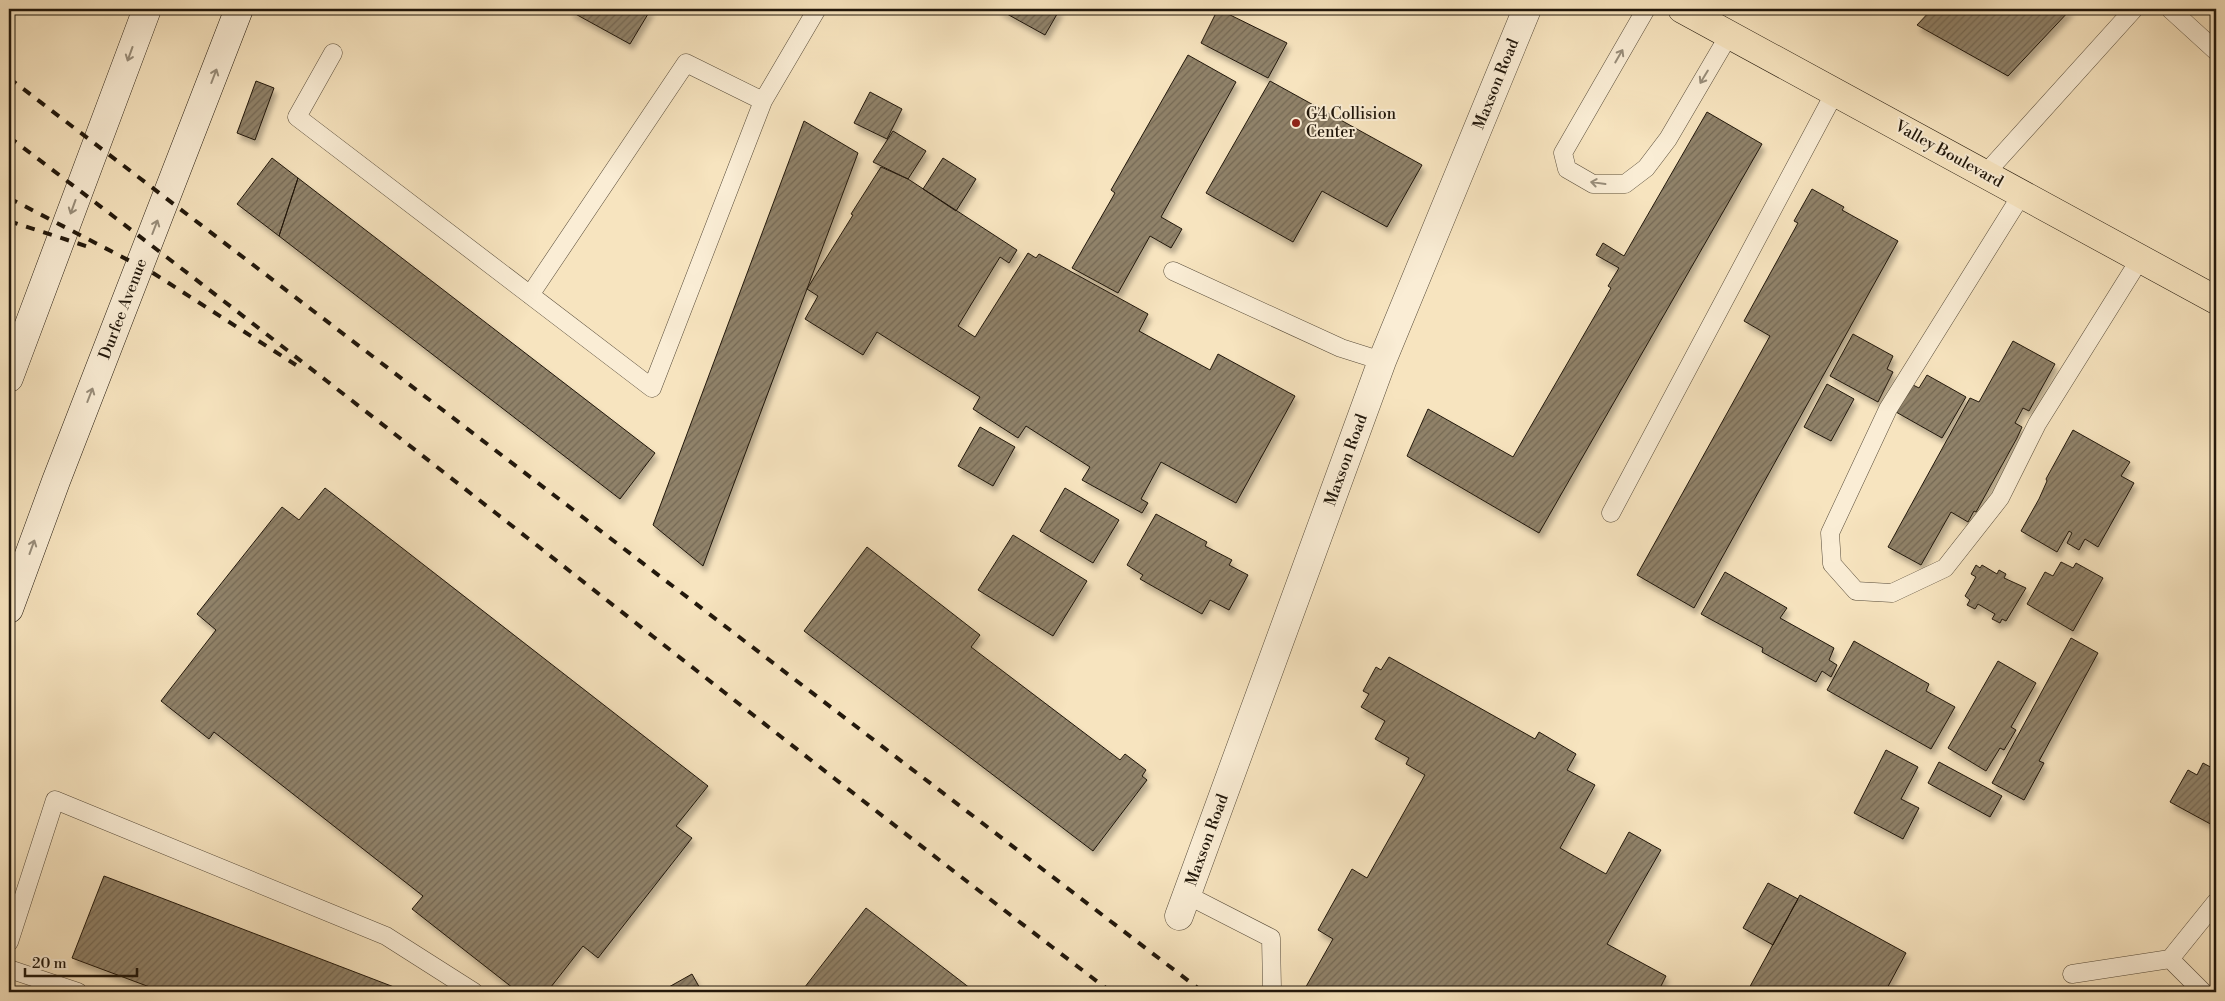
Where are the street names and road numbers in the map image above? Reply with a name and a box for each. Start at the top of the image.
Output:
street label: Maxson Road [1469,36,1523,132]
street label: Valley Boulevard [1890,116,2007,192]
street label: Durfee Avenue [95,256,151,362]
street label: Maxson Road [1320,411,1372,509]
street label: Maxson Road [1181,791,1233,889]

